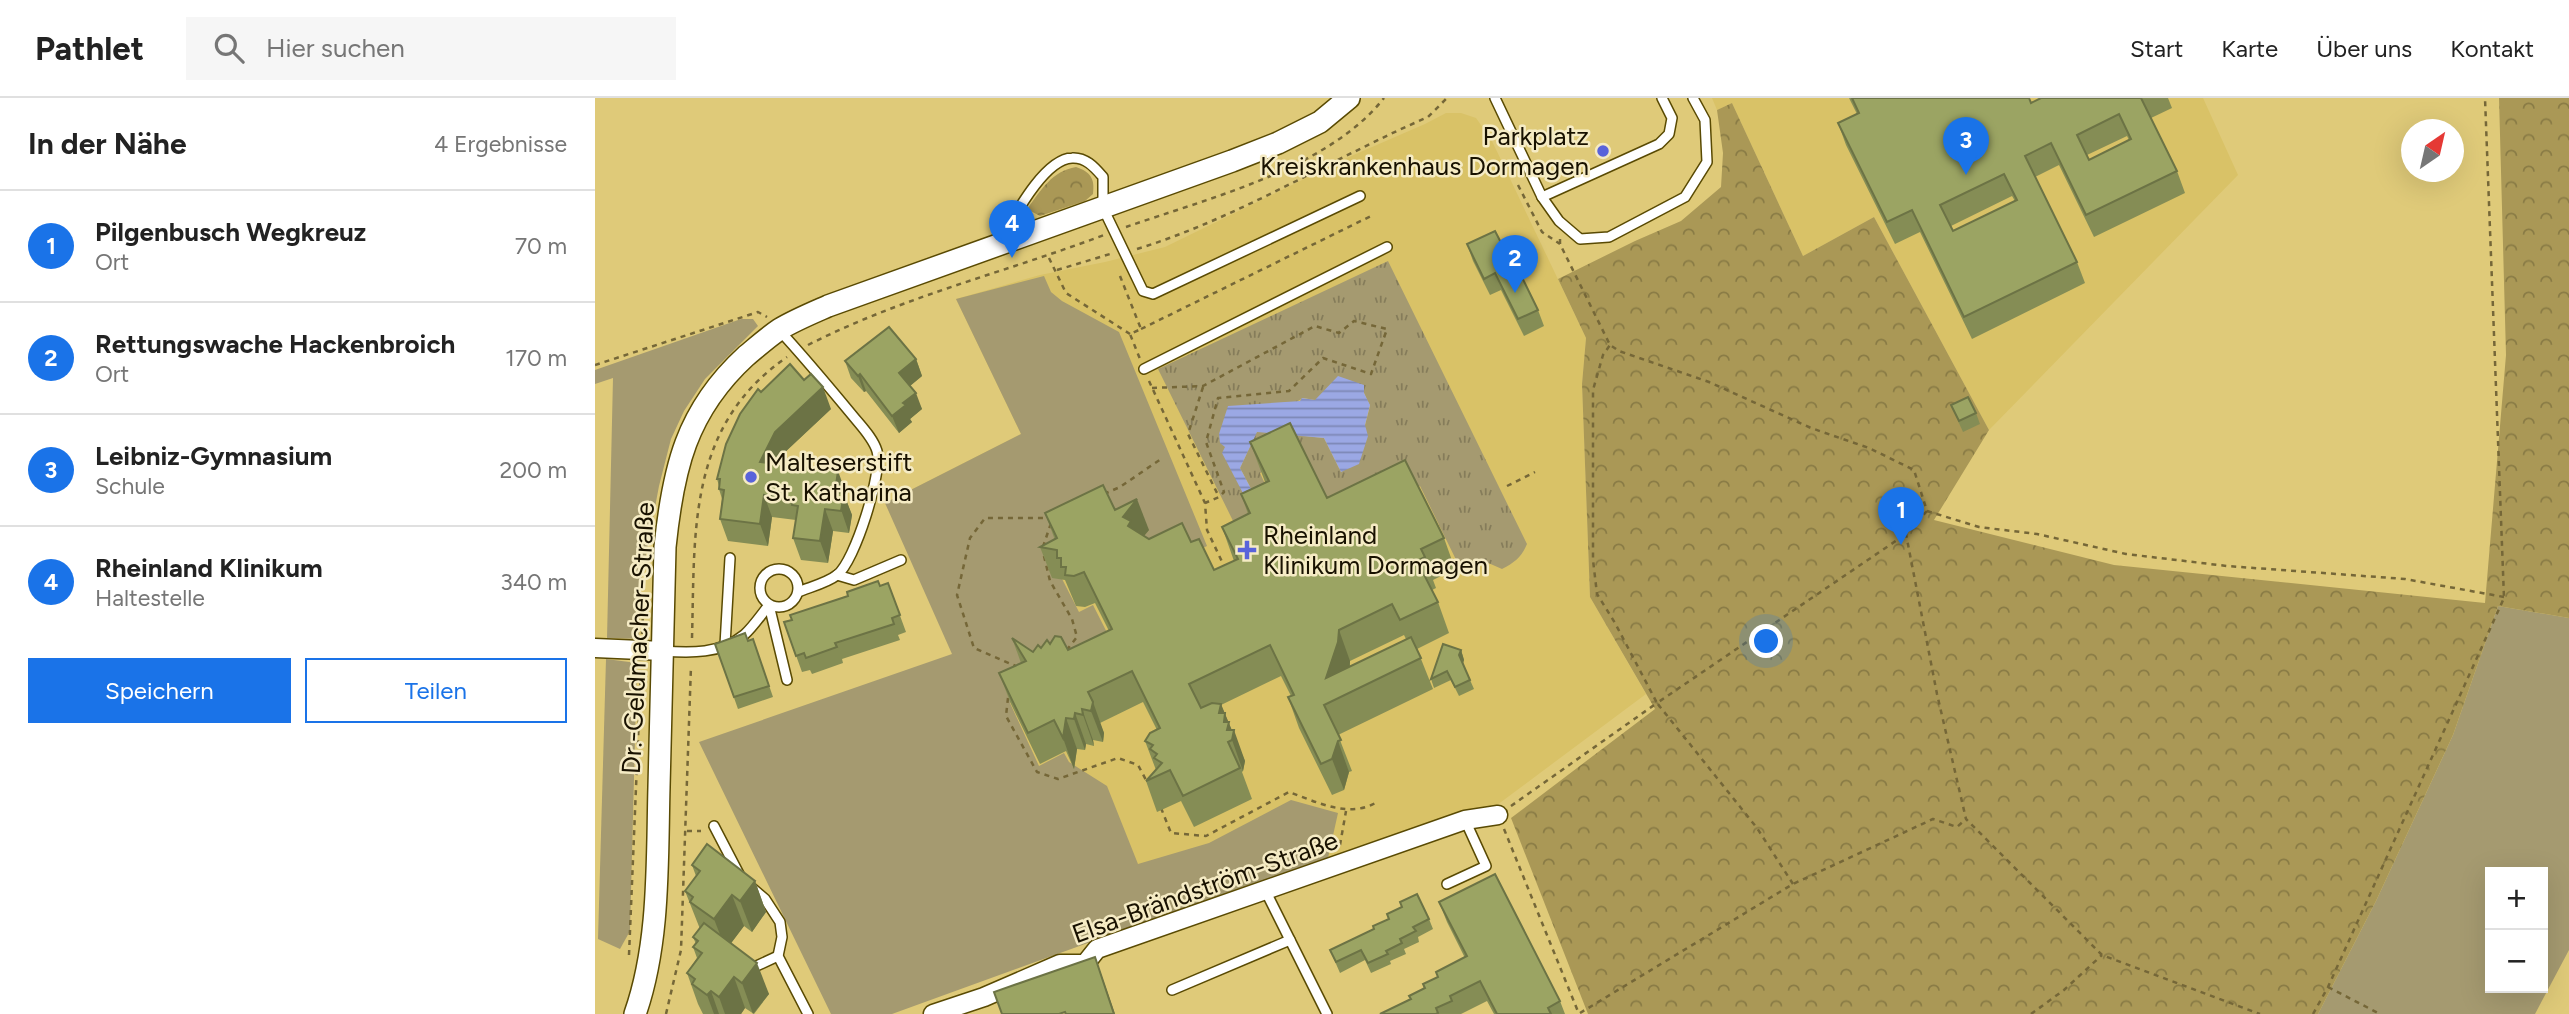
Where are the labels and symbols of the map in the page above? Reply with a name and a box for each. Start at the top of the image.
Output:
pin: 3 [1943,117,1989,175]
north arrow [2401,119,2464,182]
place label: Parkplatz Kreiskrankenhaus Dormagen [1260,120,1589,182]
marker: Parkplatz Kreiskrankenhaus Dormagen [1595,143,1611,159]
pin: 4 [989,200,1035,258]
pin: 2 [1492,235,1538,293]
place label: Malteserstift St. Katharina [765,446,913,508]
marker: Malteserstift St. Katharina [743,469,759,485]
pin: 1 [1878,487,1924,545]
street label: Dr.-Geldmacher-Straße [615,501,661,775]
place label: Rheinland Klinikum Dormagen [1263,519,1488,581]
marker: Rheinland Klinikum Dormagen [1237,540,1257,560]
your location [1749,624,1783,658]
street label: Elsa-Brändström-Straße [1068,824,1342,950]

